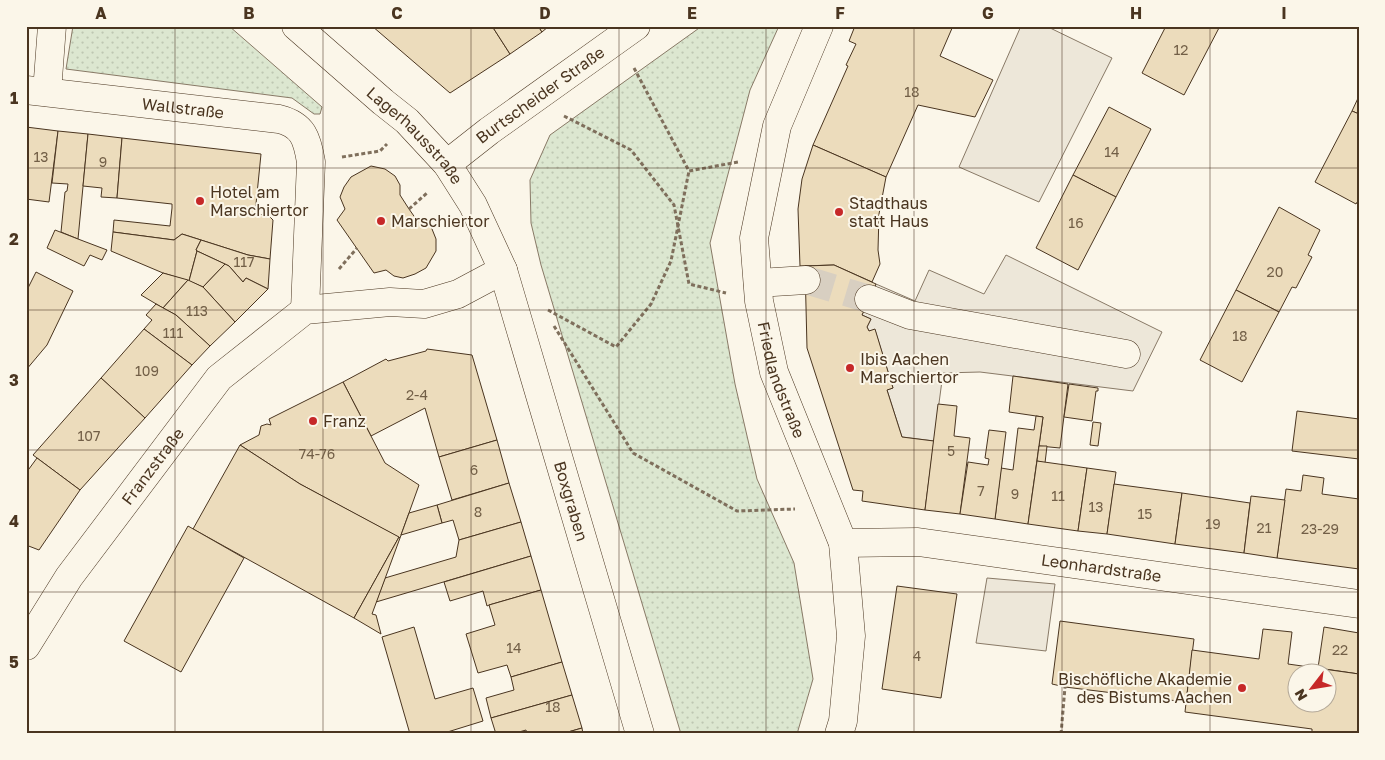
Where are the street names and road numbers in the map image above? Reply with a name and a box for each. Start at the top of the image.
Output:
street label: Burtscheider Straße [472,42,608,148]
street label: Lagerhausstraße [363,82,467,188]
street label: Wallstraße [141,93,225,123]
street label: Friedlandstraße [754,320,810,441]
street label: Franzstraße [117,424,188,509]
street label: Boxgraben [550,459,593,544]
street label: Leonhardstraße [1040,549,1163,586]

